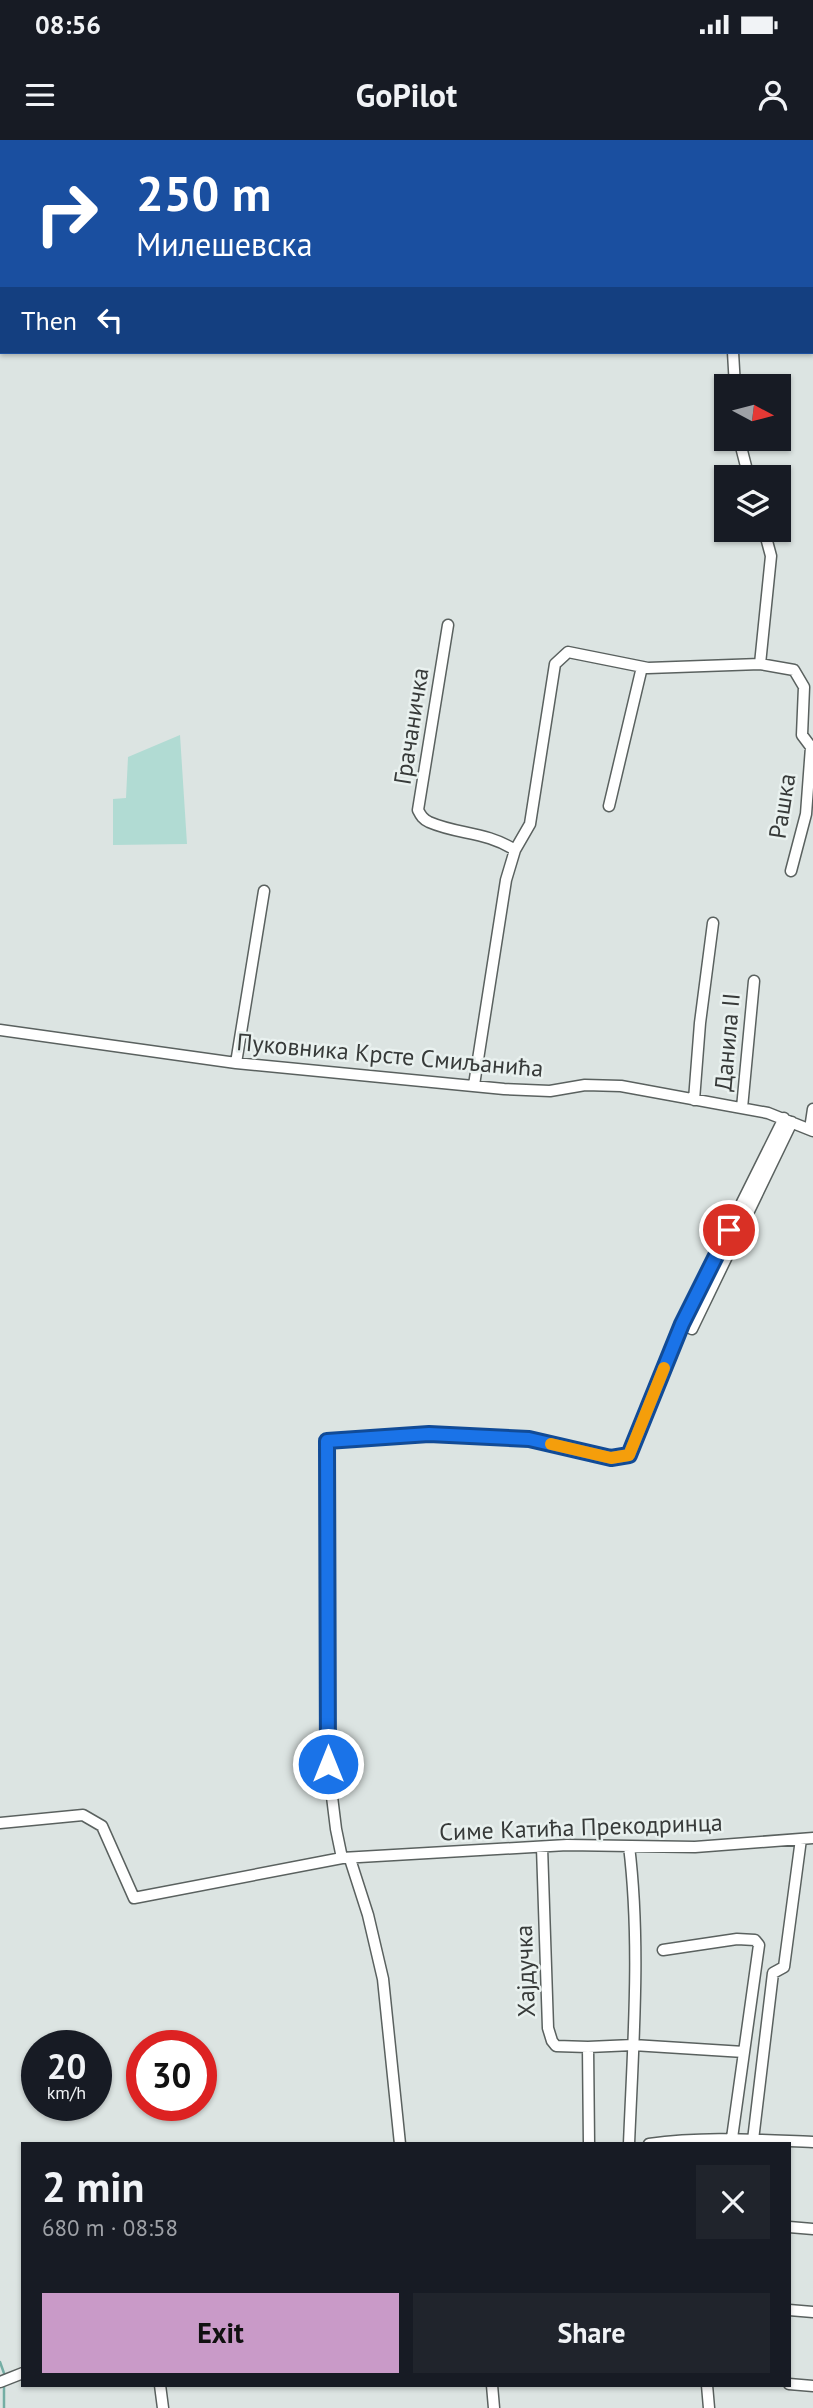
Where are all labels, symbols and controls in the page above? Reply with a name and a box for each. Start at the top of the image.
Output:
text: 08:56 [35,8,101,41]
text: GoPilot [356,74,457,116]
icon: menu [21,76,59,114]
icon: person [754,76,792,114]
text: 250 m [136,161,271,225]
icon: right [21,168,112,259]
text: Милешевска [136,223,313,265]
icon: left [91,301,129,339]
text: Then [21,304,77,337]
north arrow [714,374,791,452]
map controls [714,374,791,542]
button: layers [714,465,791,542]
street label: Грачаничка [386,665,436,787]
street label: Рашка [762,771,802,841]
street label: Данила II [707,992,747,1092]
street label: Пуковника Крсте Смиљанића [235,1026,545,1084]
pin [699,1200,759,1260]
icon: arrive [710,1211,748,1249]
position arrow [291,1727,365,1801]
street label: Симе Катића Прекодринца [439,1807,723,1847]
street label: Хајдучка [508,1924,542,2018]
speed limit sign: 30 [126,2030,217,2121]
text: 20 [47,2043,86,2089]
text: km/h [47,2081,86,2104]
text: 2 min [42,2159,144,2214]
button: close [696,2165,770,2239]
text: 680 m · 08:58 [42,2213,178,2242]
button: Exit [42,2293,399,2373]
button: Share [413,2293,770,2373]

